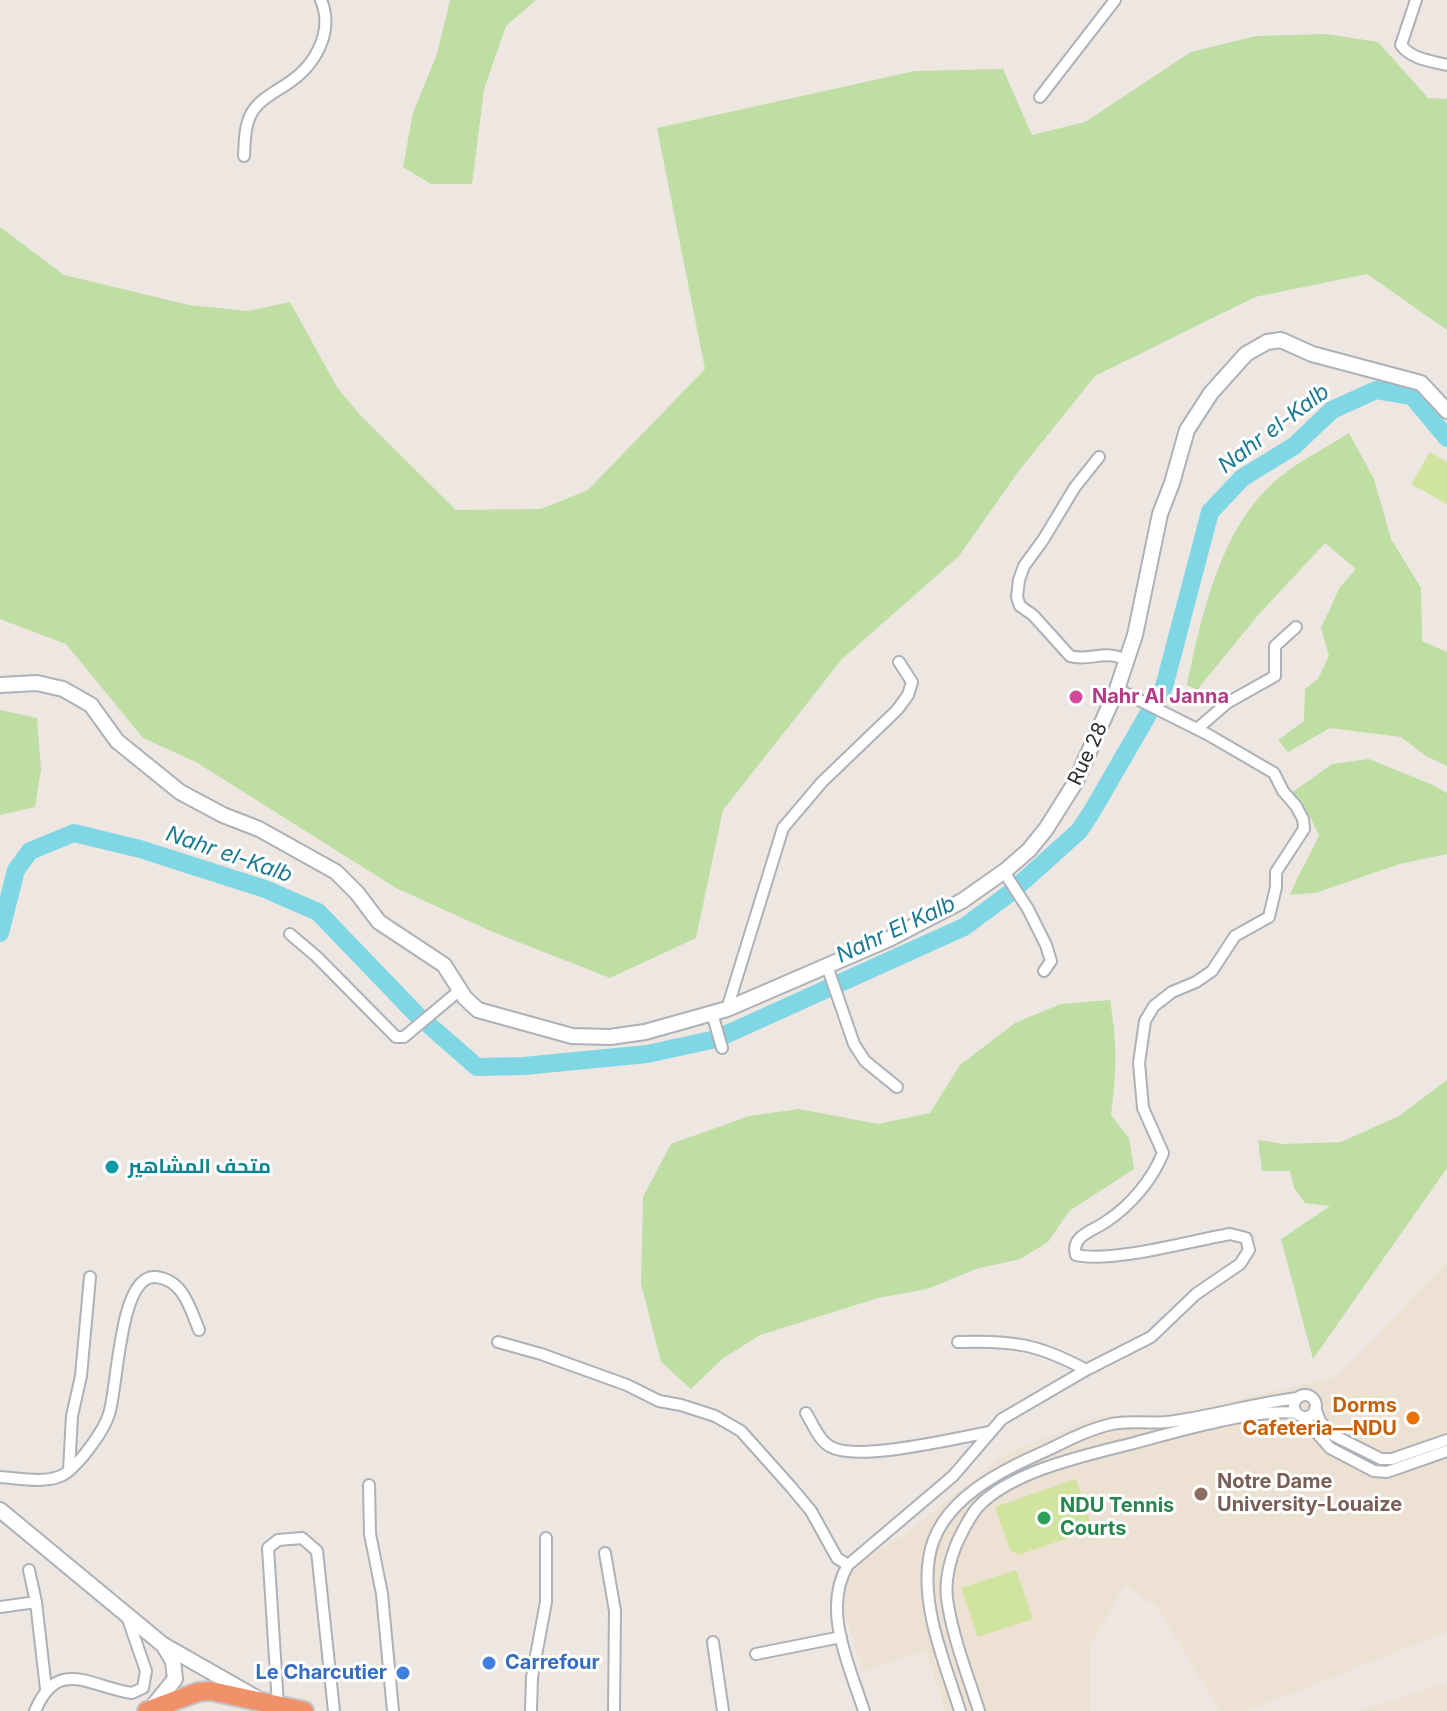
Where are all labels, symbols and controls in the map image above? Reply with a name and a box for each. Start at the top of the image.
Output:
water label: Nahr el-Kalb [1213,379,1335,479]
place label: Nahr Al Janna [1092,685,1229,709]
marker: Nahr Al Janna [1067,688,1085,706]
street label: Rue 28 [1063,719,1113,789]
water label: Nahr el-Kalb [162,821,296,889]
water label: Nahr El Kalb [832,891,960,969]
place label: متحف المشاهير [128,1155,271,1179]
marker: متحف المشاهير [103,1158,121,1176]
place label: Dorms Cafeteria—NDU [1242,1394,1397,1441]
marker: Dorms Cafeteria—NDU [1404,1409,1422,1427]
place label: Notre Dame University-Louaize [1217,1470,1402,1517]
marker: Notre Dame University-Louaize [1192,1485,1210,1503]
place label: NDU Tennis Courts [1060,1494,1174,1541]
marker: NDU Tennis Courts [1035,1509,1053,1527]
place label: Carrefour [505,1651,600,1675]
marker: Carrefour [480,1654,498,1672]
place label: Le Charcutier [256,1661,387,1685]
marker: Le Charcutier [394,1664,412,1682]

